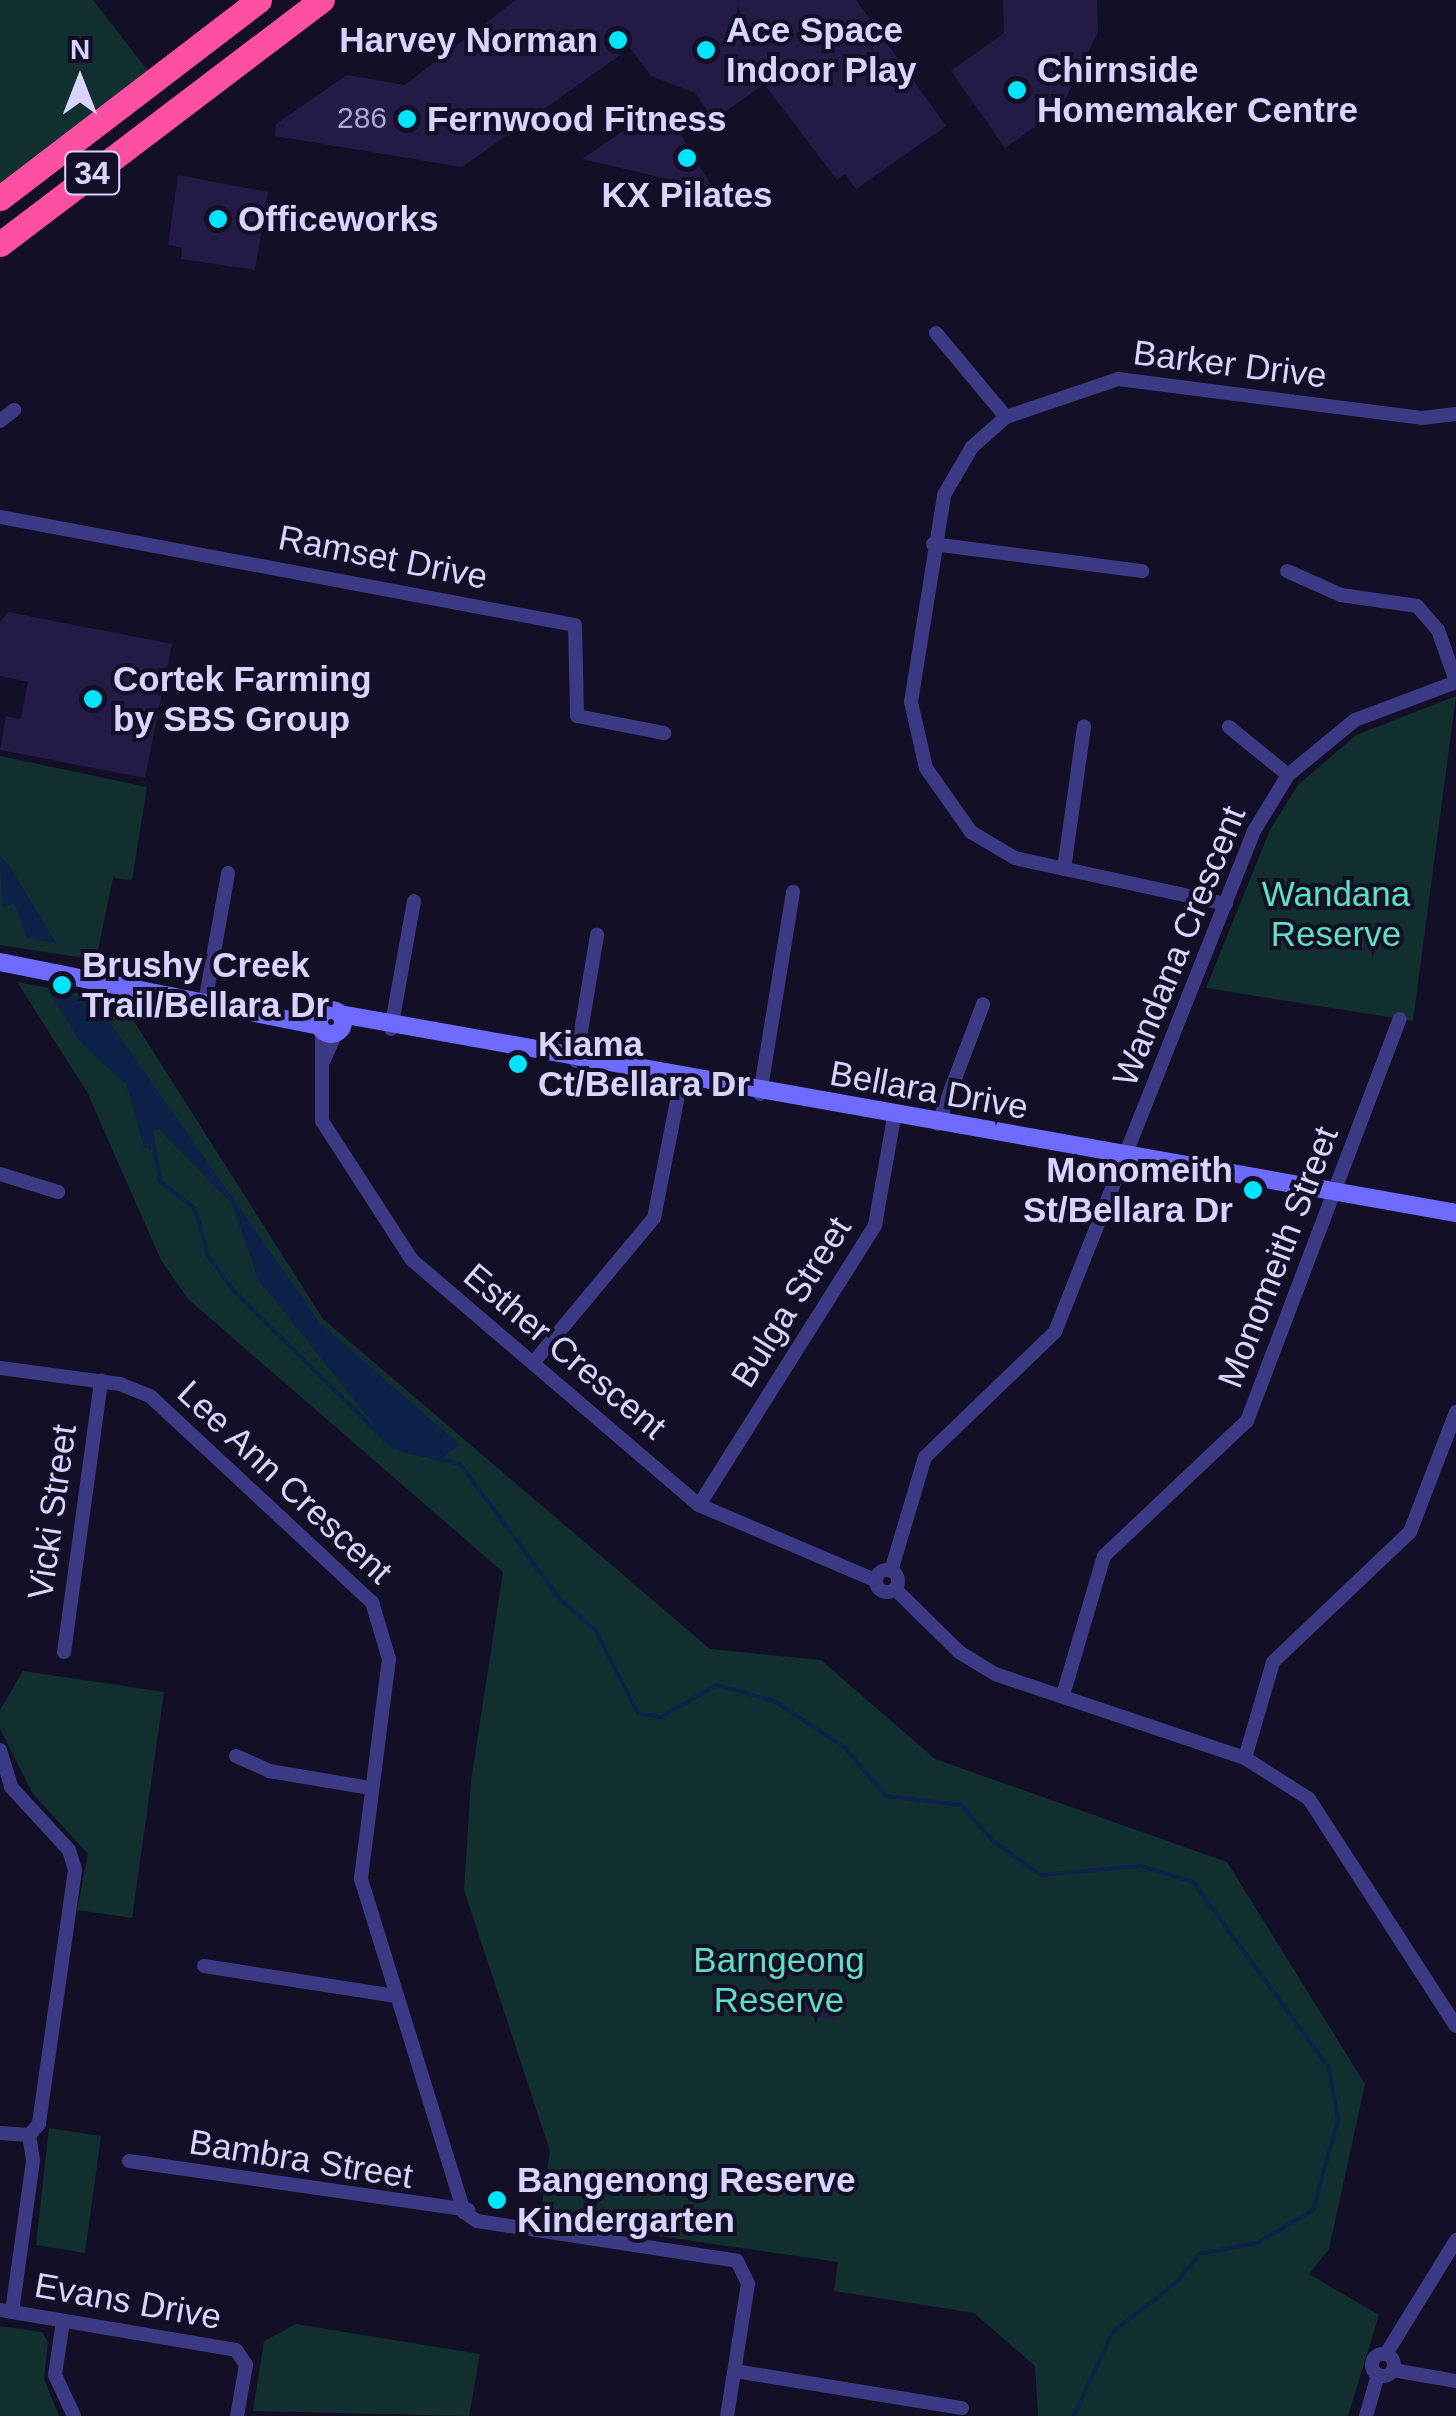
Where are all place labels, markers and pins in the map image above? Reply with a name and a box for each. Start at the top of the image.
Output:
place label: Ace Space Indoor Play [726,9,917,91]
place label: Harvey Norman [339,19,598,61]
marker: Harvey Norman [607,29,629,51]
marker: Ace Space Indoor Play [695,39,717,61]
place label: Chirnside Homemaker Centre [1037,49,1358,131]
marker: Chirnside Homemaker Centre [1006,79,1028,101]
place label: Fernwood Fitness [427,98,726,140]
marker: Fernwood Fitness [396,108,418,130]
marker: KX Pilates [676,147,698,169]
place label: KX Pilates [601,174,773,216]
place label: Officeworks [238,198,438,240]
marker: Officeworks [207,208,229,230]
place label: Cortek Farming by SBS Group [113,658,372,740]
marker: Cortek Farming by SBS Group [82,688,104,710]
place label: Brushy Creek Trail/Bellara Dr [82,944,329,1026]
marker: Brushy Creek Trail/Bellara Dr [51,974,73,996]
place label: Kiama Ct/Bellara Dr [538,1023,750,1105]
marker: Kiama Ct/Bellara Dr [507,1053,529,1075]
place label: Monomeith St/Bellara Dr [1023,1149,1233,1231]
marker: Monomeith St/Bellara Dr [1242,1179,1264,1201]
place label: Bangenong Reserve Kindergarten [517,2159,855,2241]
marker: Bangenong Reserve Kindergarten [486,2189,508,2211]

